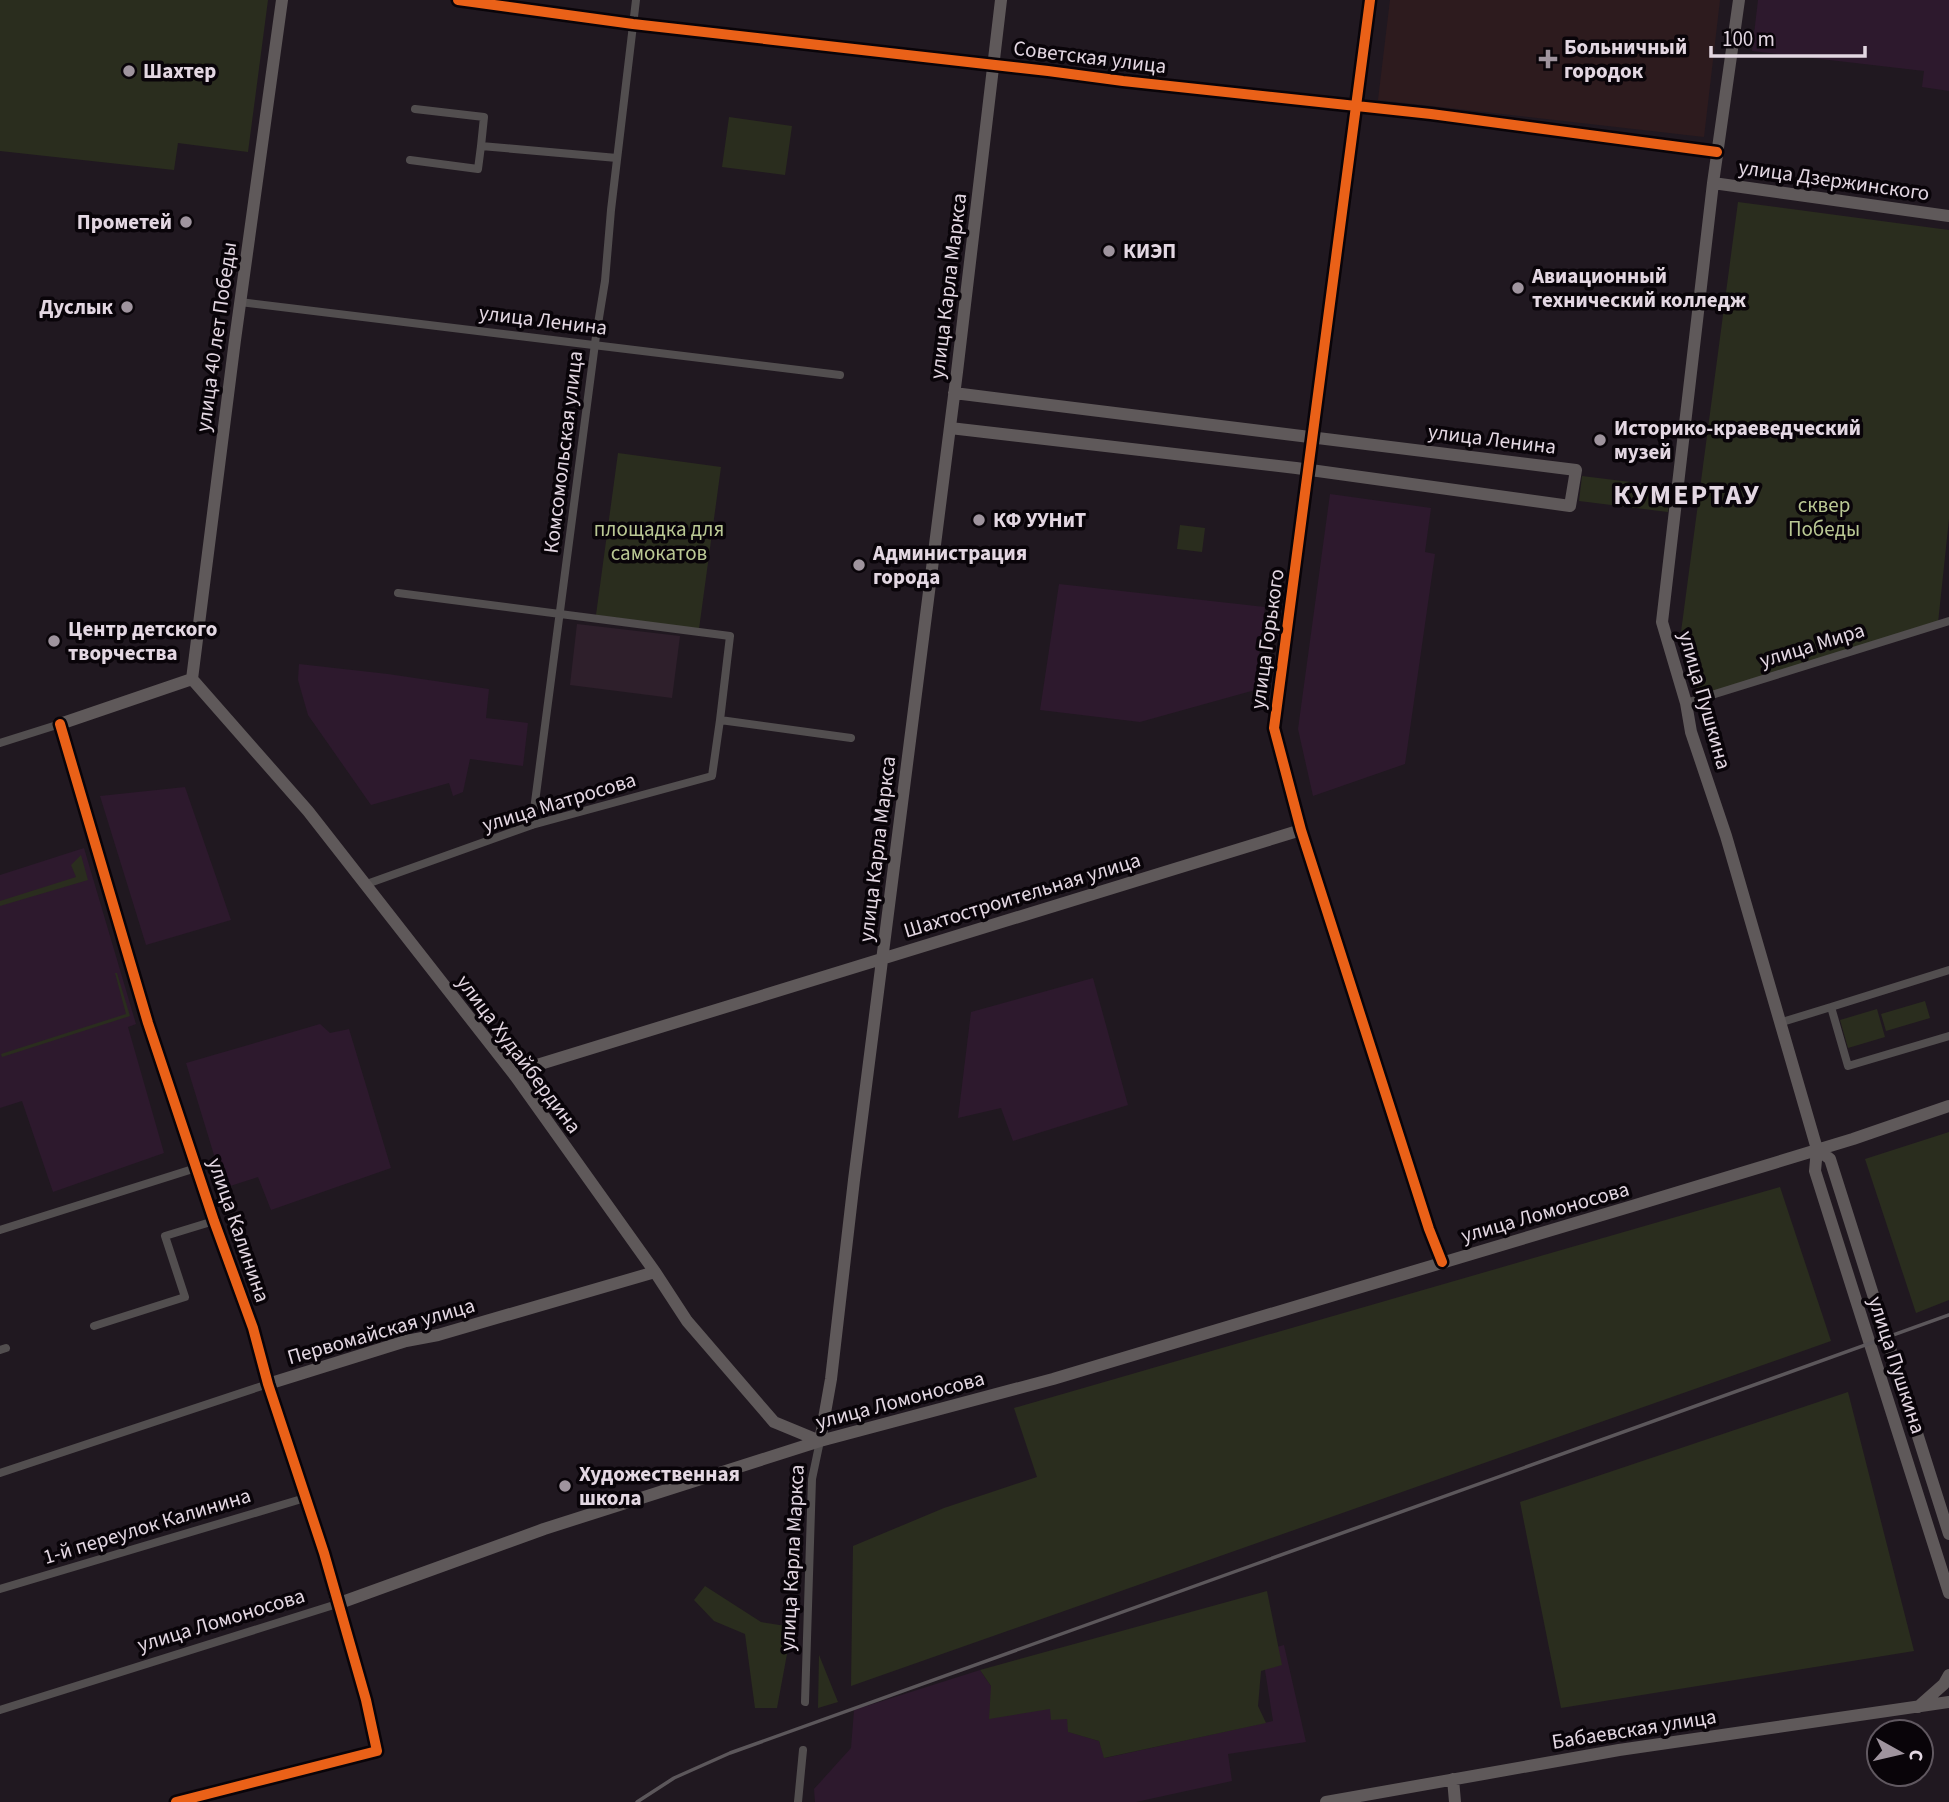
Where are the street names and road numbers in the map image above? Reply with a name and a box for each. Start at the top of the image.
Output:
street label: Советская улица [1012,33,1168,81]
street label: улица Дзержинского [1737,152,1931,208]
street label: улица Карла Маркса [922,191,974,381]
street label: улица 40 лет Победы [188,240,244,434]
street label: улица Ленина [477,297,609,343]
street label: Комсомольская улица [536,349,590,555]
street label: улица Ленина [1426,416,1558,462]
street label: улица Горького [1242,567,1292,711]
street label: улица Мира [1756,615,1868,675]
street label: улица Пушкина [1671,627,1739,773]
street label: улица Карла Маркса [851,754,903,944]
street label: улица Матросова [478,764,640,840]
street label: Шахтостроительная улица [900,845,1144,945]
street label: улица Худайбердина [449,968,589,1140]
street label: улица Калинина [200,1154,278,1306]
street label: улица Ломоносова [1457,1174,1633,1250]
street label: Первомайская улица [284,1290,478,1372]
street label: улица Пушкина [1861,1292,1933,1438]
street label: улица Ломоносова [812,1363,988,1437]
street label: улица Карла Маркса [772,1464,812,1652]
street label: 1-й переулок Калинина [39,1480,255,1572]
street label: улица Ломоносова [134,1580,308,1660]
street label: Бабаевская улица [1550,1701,1718,1757]

